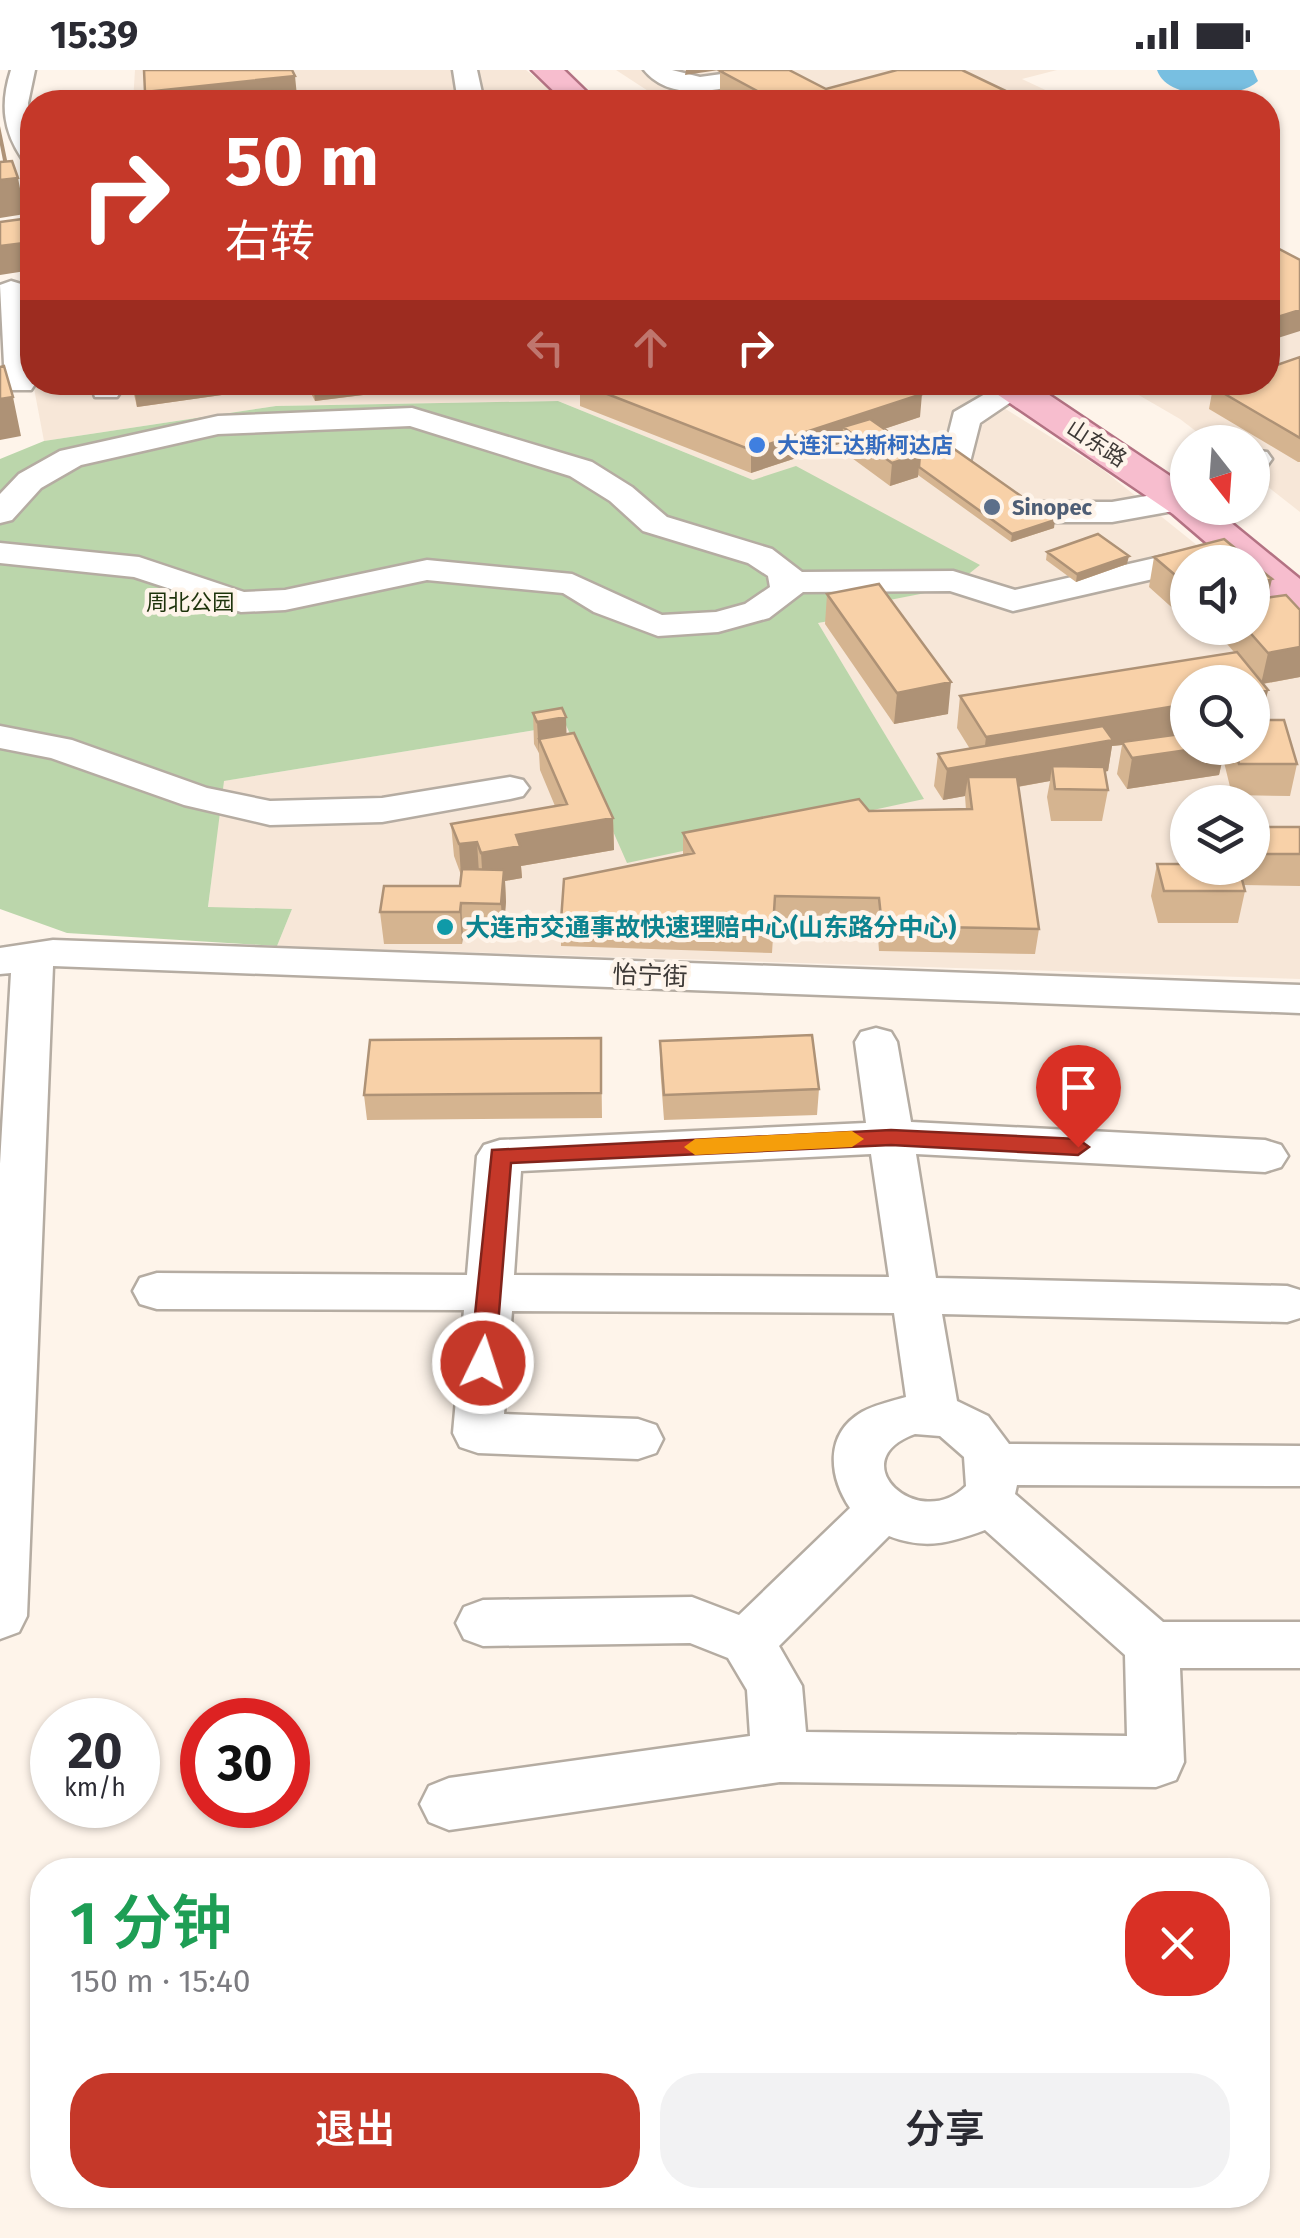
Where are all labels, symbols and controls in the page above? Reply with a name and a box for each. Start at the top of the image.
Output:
text: 15:39 [50,12,138,58]
text: 50 m [225,120,379,204]
icon: right [60,130,190,260]
text: 右转 [225,215,315,269]
icon: left [518,320,573,375]
icon: ahead [623,320,678,375]
icon: right [728,320,783,375]
street label: 山东路 [1062,414,1132,473]
north arrow [1170,425,1270,525]
map controls [1170,425,1270,885]
place label: 大连汇达斯柯达店 [777,432,953,459]
marker: 大连汇达斯柯达店 [746,434,768,456]
place label: Sinopec [1012,494,1093,521]
marker: Sinopec [981,496,1003,518]
button: sound [1170,545,1270,645]
park label: 周北公园 [146,589,234,616]
button: search [1170,665,1270,765]
button: layers [1170,785,1270,885]
place label: 大连市交通事故快速理赔中心(山东路分中心) [465,913,956,943]
marker: 大连市交通事故快速理赔中心(山东路分中心) [434,916,456,938]
street label: 怡宁街 [612,960,688,992]
pin [1036,1045,1121,1148]
icon: arrive [1051,1060,1106,1115]
position arrow [431,1311,535,1415]
speed limit sign: 30 [180,1698,310,1828]
text: 20 [67,1721,123,1781]
text: km/h [64,1773,126,1803]
text: 1 分钟 [70,1888,232,1960]
button: close [1125,1891,1230,1996]
text: 150 m · 15:40 [70,1962,251,2000]
button: 退出 [70,2073,640,2188]
button: 分享 [660,2073,1230,2188]

